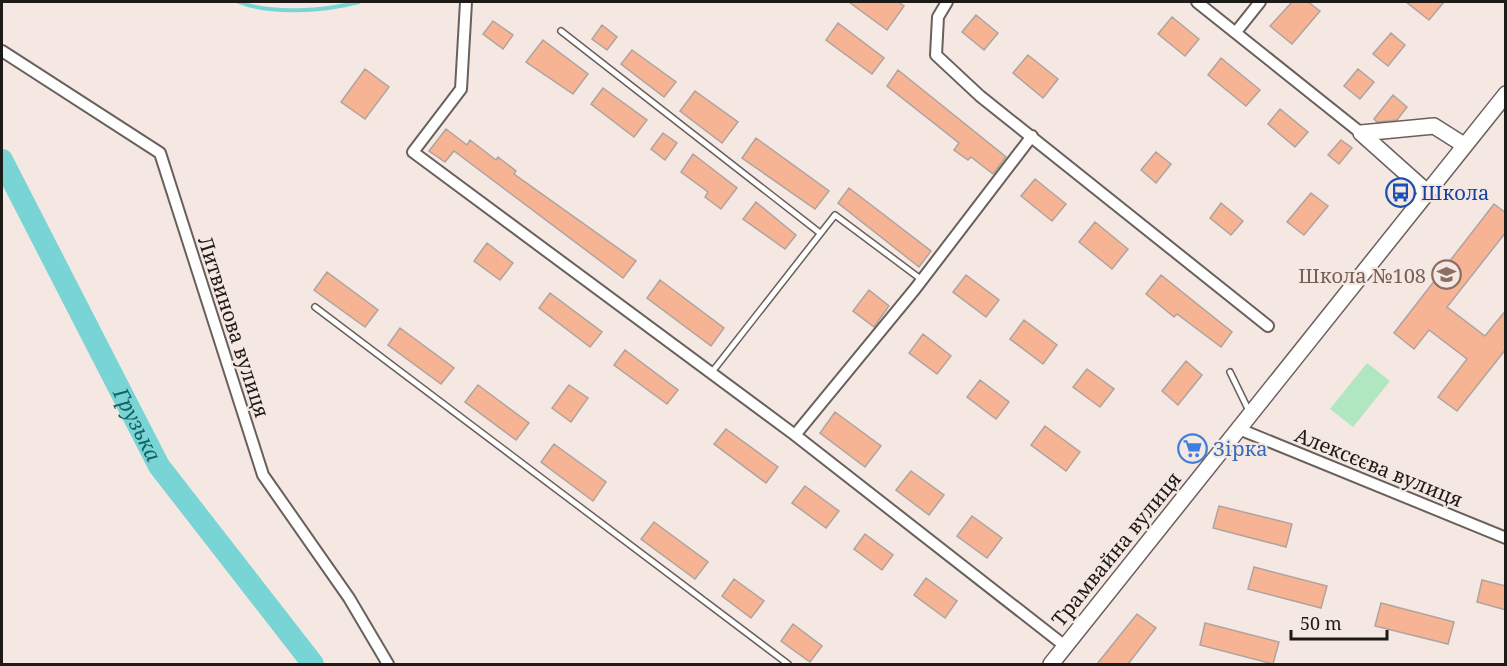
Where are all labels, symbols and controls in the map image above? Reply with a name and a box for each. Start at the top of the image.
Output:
bus stop icon: Школа [1384,176,1416,208]
place label: Школа [1421,179,1490,206]
street label: Литвинова вулиця [192,233,276,421]
school or university icon: Школа №108 [1431,259,1463,291]
place label: Школа №108 [1298,262,1426,289]
water label: Грузька [107,382,168,466]
street label: Алексєєва вулиця [1291,421,1467,513]
supermarket icon: Зірка [1176,432,1208,464]
place label: Зірка [1213,435,1268,462]
street label: Трамвайна вулиця [1045,466,1187,632]
scale bar [1291,603,1387,641]
text: 50 m [1300,611,1342,635]

